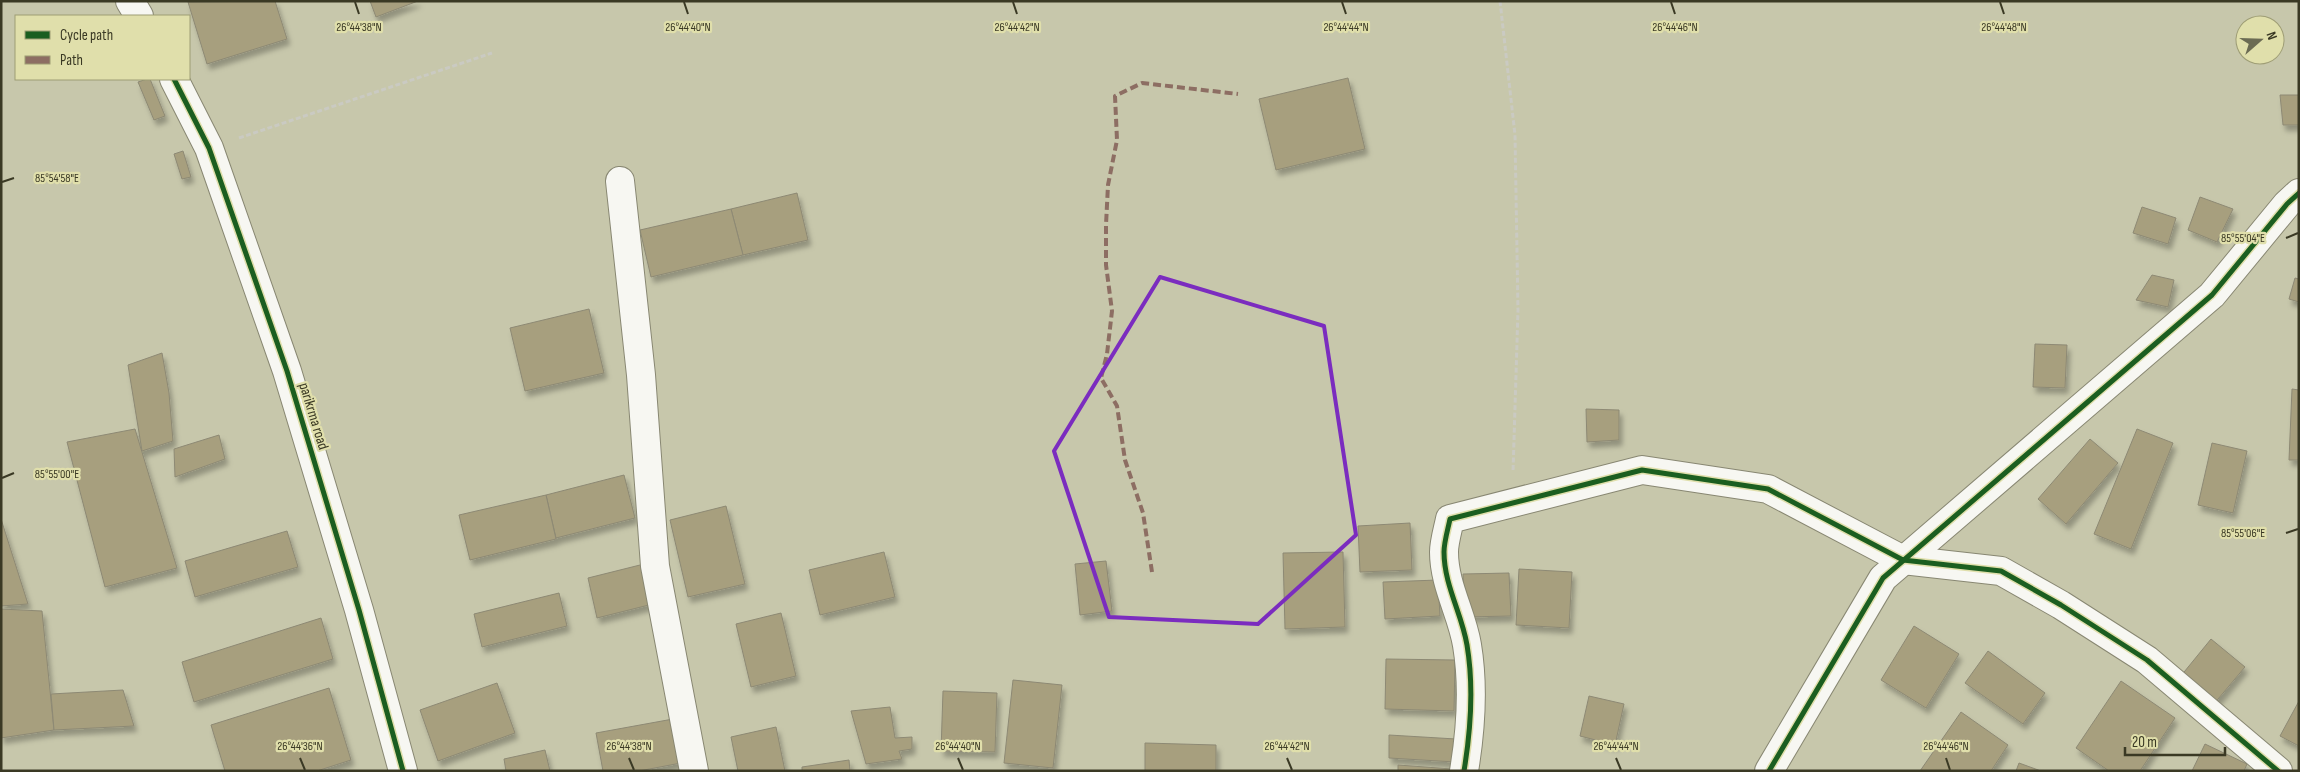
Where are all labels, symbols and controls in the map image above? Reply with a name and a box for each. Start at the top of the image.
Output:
legend [15,15,190,80]
north arrow [2235,15,2285,65]
text: 26°44'38"N [336,20,382,35]
text: 26°44'40"N [665,20,711,35]
text: 26°44'42"N [994,20,1040,35]
text: 26°44'44"N [1323,20,1369,35]
text: 26°44'46"N [1652,20,1698,35]
text: 26°44'48"N [1981,20,2027,35]
text: Cycle path [60,26,113,45]
text: N [2262,29,2281,42]
text: Path [60,51,83,70]
text: 85°54'58"E [35,171,79,186]
text: 85°55'04"E [2221,231,2265,246]
street label: parikrma road [294,380,333,452]
text: 85°55'00"E [35,467,79,482]
text: 85°55'06"E [2221,526,2265,541]
scale bar [2125,724,2225,756]
text: 20 m [2132,733,2157,752]
text: 26°44'36"N [277,739,323,754]
text: 26°44'38"N [606,739,652,754]
text: 26°44'40"N [935,739,981,754]
text: 26°44'42"N [1264,739,1310,754]
text: 26°44'44"N [1593,739,1639,754]
text: 26°44'46"N [1923,739,1969,754]

